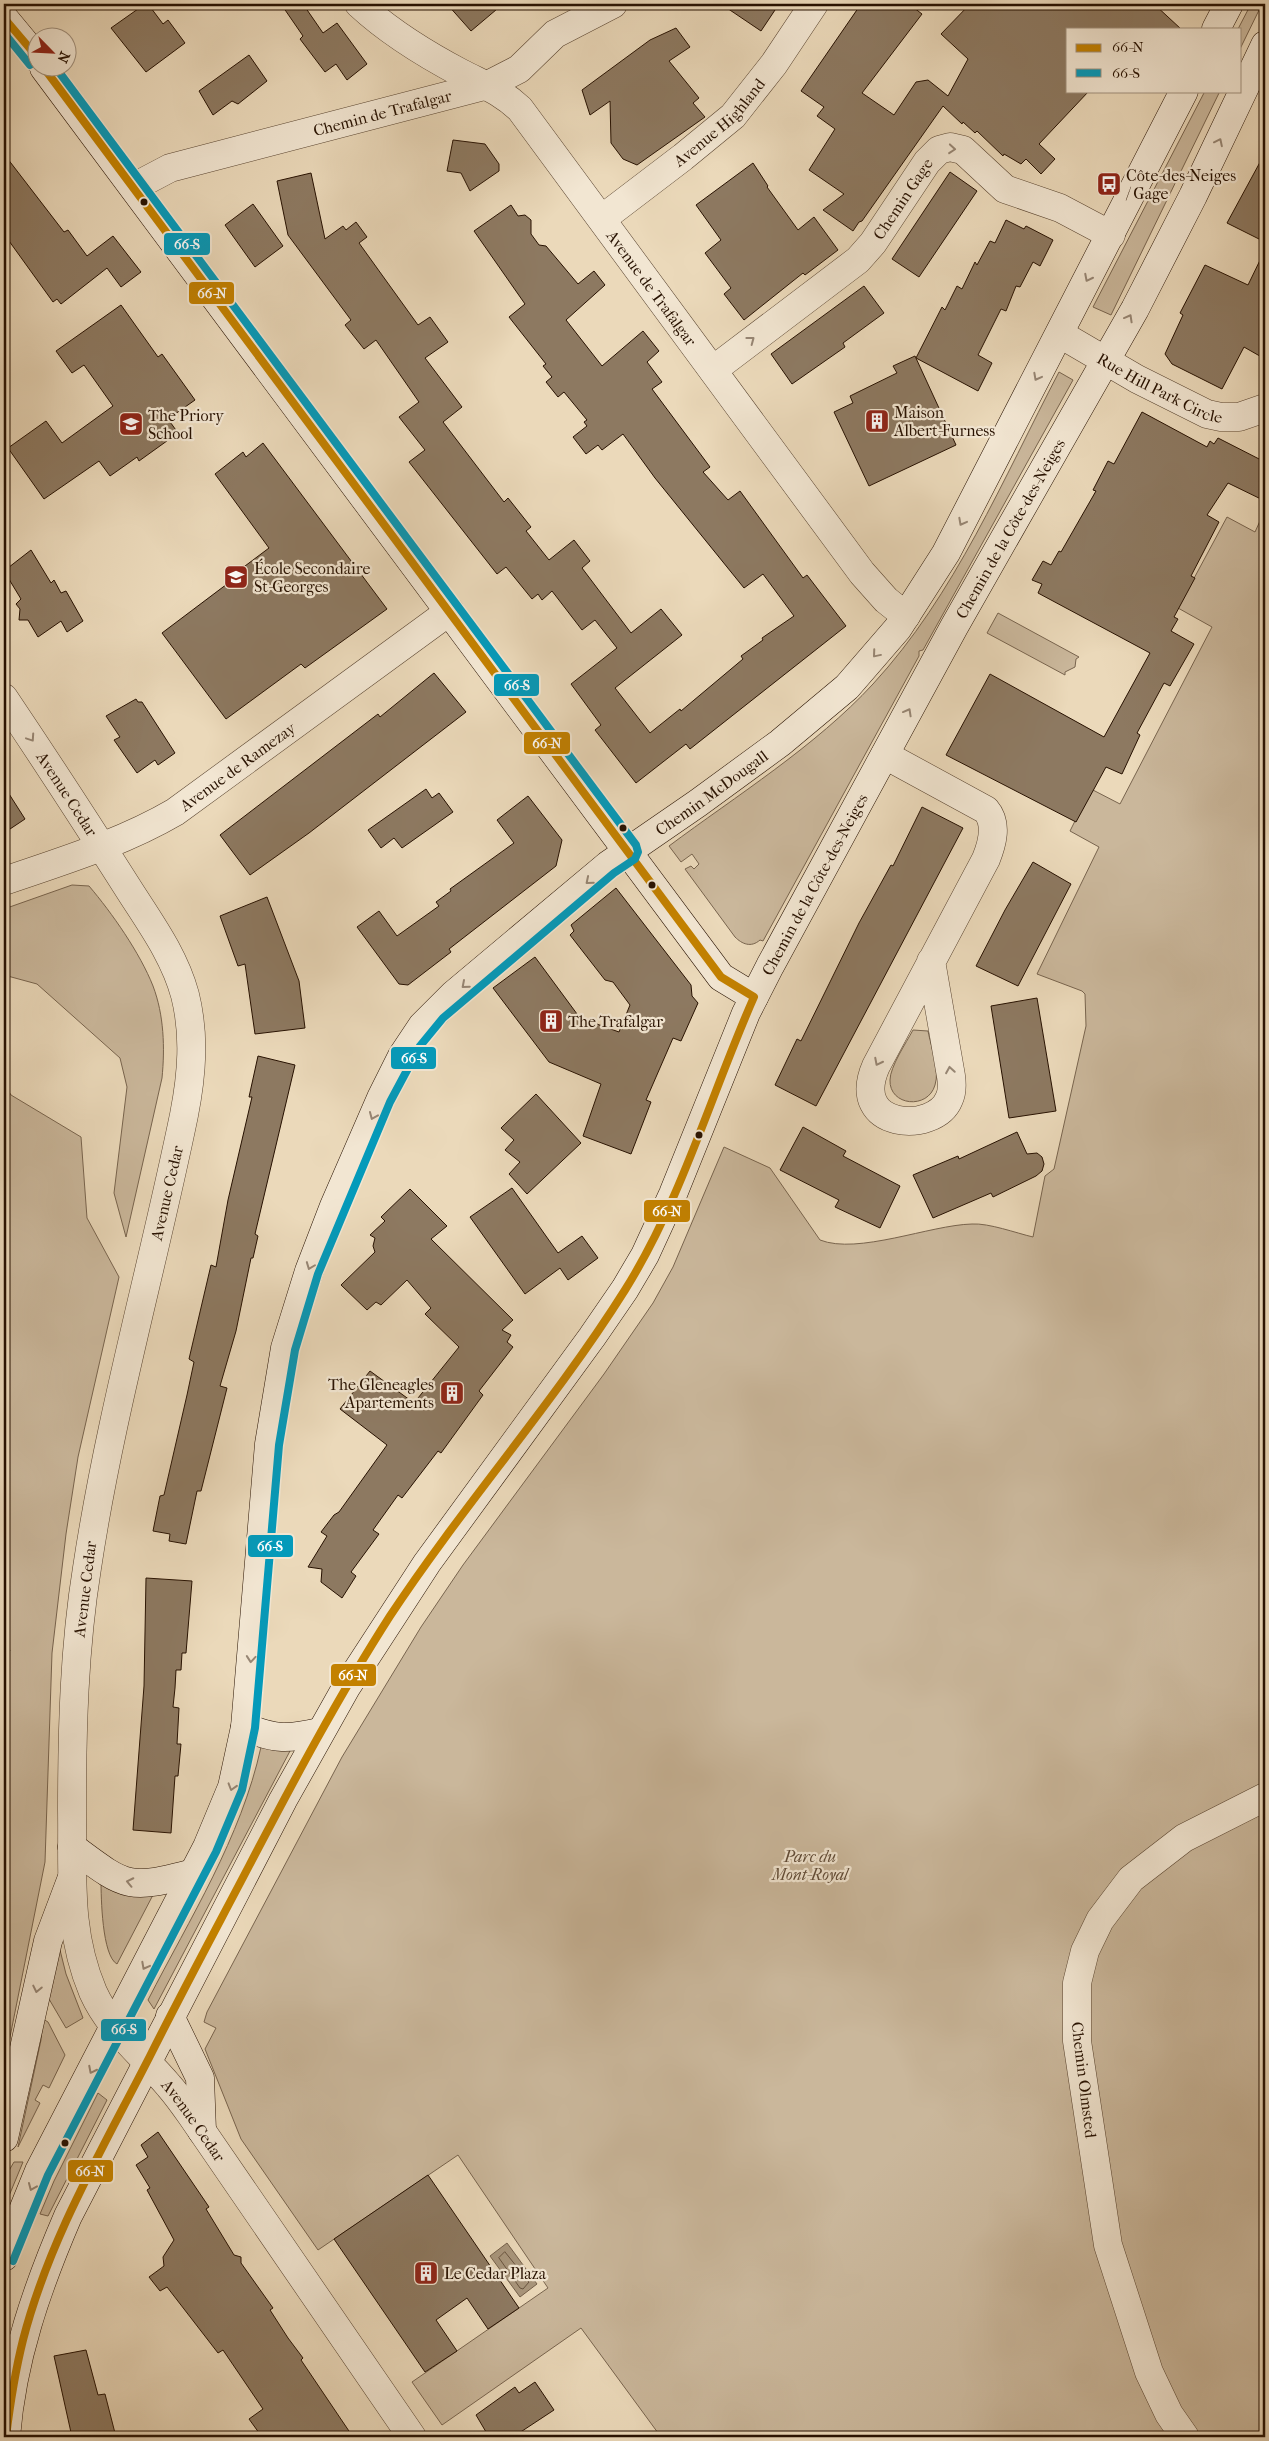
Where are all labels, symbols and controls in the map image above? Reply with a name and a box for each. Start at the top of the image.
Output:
north arrow [28,28,78,78]
legend [1066,28,1242,92]
text: 66-N [1112,38,1144,56]
text: N [53,49,73,66]
text: 66-S [1112,64,1140,82]
street label: Avenue Highland [669,74,769,171]
street label: Chemin de Trafalgar [311,85,454,140]
one-way arrow [1213,138,1223,147]
one-way arrow [949,143,957,154]
street label: Chemin Gage [869,154,936,243]
place label: Côte-des-Neiges / Gage [1125,166,1236,203]
bus stop icon: Côte-des-Neiges / Gage [1096,171,1122,197]
unlabelled marker [139,197,149,207]
street label: Avenue de Trafalgar [602,225,701,349]
line badge: 66-S [163,232,211,256]
text: 66-S [174,236,200,253]
one-way arrow [1084,273,1094,282]
line badge: 66-N [188,281,235,305]
text: 66-N [197,285,227,302]
one-way arrow [1123,314,1133,323]
one-way arrow [745,337,755,346]
street label: Rue Hill Park Circle [1094,348,1224,427]
one-way arrow [1033,372,1043,381]
place label: Maison Albert-Furness [893,403,995,440]
place label: The Priory School [148,406,224,443]
building icon: Maison Albert-Furness [864,408,890,434]
school or university icon: The Priory School [118,411,144,437]
street label: Chemin de la Côte-des-Neiges [951,435,1069,622]
one-way arrow [958,516,968,525]
place label: École Secondaire St-Georges [254,558,370,596]
school or university icon: École Secondaire St-Georges [223,564,249,590]
one-way arrow [873,649,882,658]
line badge: 66-S [493,673,540,697]
text: 66-S [504,677,530,694]
one-way arrow [902,708,912,717]
street label: Avenue de Ramezay [175,718,299,815]
line badge: 66-N [523,731,571,755]
one-way arrow [25,732,34,742]
text: 66-N [532,735,562,752]
street label: Chemin McDougall [651,745,772,839]
street label: Avenue Cedar [32,747,102,840]
street label: Chemin de la Côte-des-Neiges [758,790,871,978]
unlabelled marker [618,823,628,833]
one-way arrow [586,875,595,884]
unlabelled marker [647,880,657,890]
one-way arrow [461,979,470,988]
building icon: The Trafalgar [538,1008,564,1034]
place label: The Trafalgar [568,1012,663,1031]
line badge: 66-S [390,1046,437,1070]
text: 66-S [401,1050,427,1067]
one-way arrow [874,1057,884,1066]
one-way arrow [945,1065,955,1074]
one-way arrow [369,1111,379,1120]
unlabelled marker [694,1130,704,1140]
street label: Avenue Cedar [147,1144,187,1243]
line badge: 66-N [643,1199,691,1223]
text: 66-N [652,1203,682,1220]
one-way arrow [306,1262,316,1270]
place label: The Gleneagles Apartements [328,1375,434,1412]
building icon: The Gleneagles Apartements [439,1380,465,1406]
line badge: 66-S [247,1534,294,1558]
text: 66-S [257,1538,283,1555]
street label: Avenue Cedar [70,1540,100,1639]
one-way arrow [246,1656,257,1664]
line badge: 66-N [330,1663,377,1687]
text: 66-N [338,1667,368,1684]
one-way arrow [227,1782,237,1791]
park label: Parc du Mont-Royal [771,1847,850,1884]
one-way arrow [125,1877,134,1888]
one-way arrow [141,1961,151,1970]
one-way arrow [32,1985,43,1993]
line badge: 66-S [100,2018,147,2042]
text: 66-S [111,2021,137,2038]
street label: Chemin Olmsted [1067,2021,1101,2140]
one-way arrow [88,2065,98,2074]
street label: Avenue Cedar [157,2074,230,2165]
unlabelled marker [60,2138,70,2148]
line badge: 66-N [67,2159,114,2183]
text: 66-N [75,2163,105,2180]
one-way arrow [28,2182,39,2191]
building icon: Le Cedar Plaza [413,2260,439,2286]
place label: Le Cedar Plaza [444,2264,547,2283]

